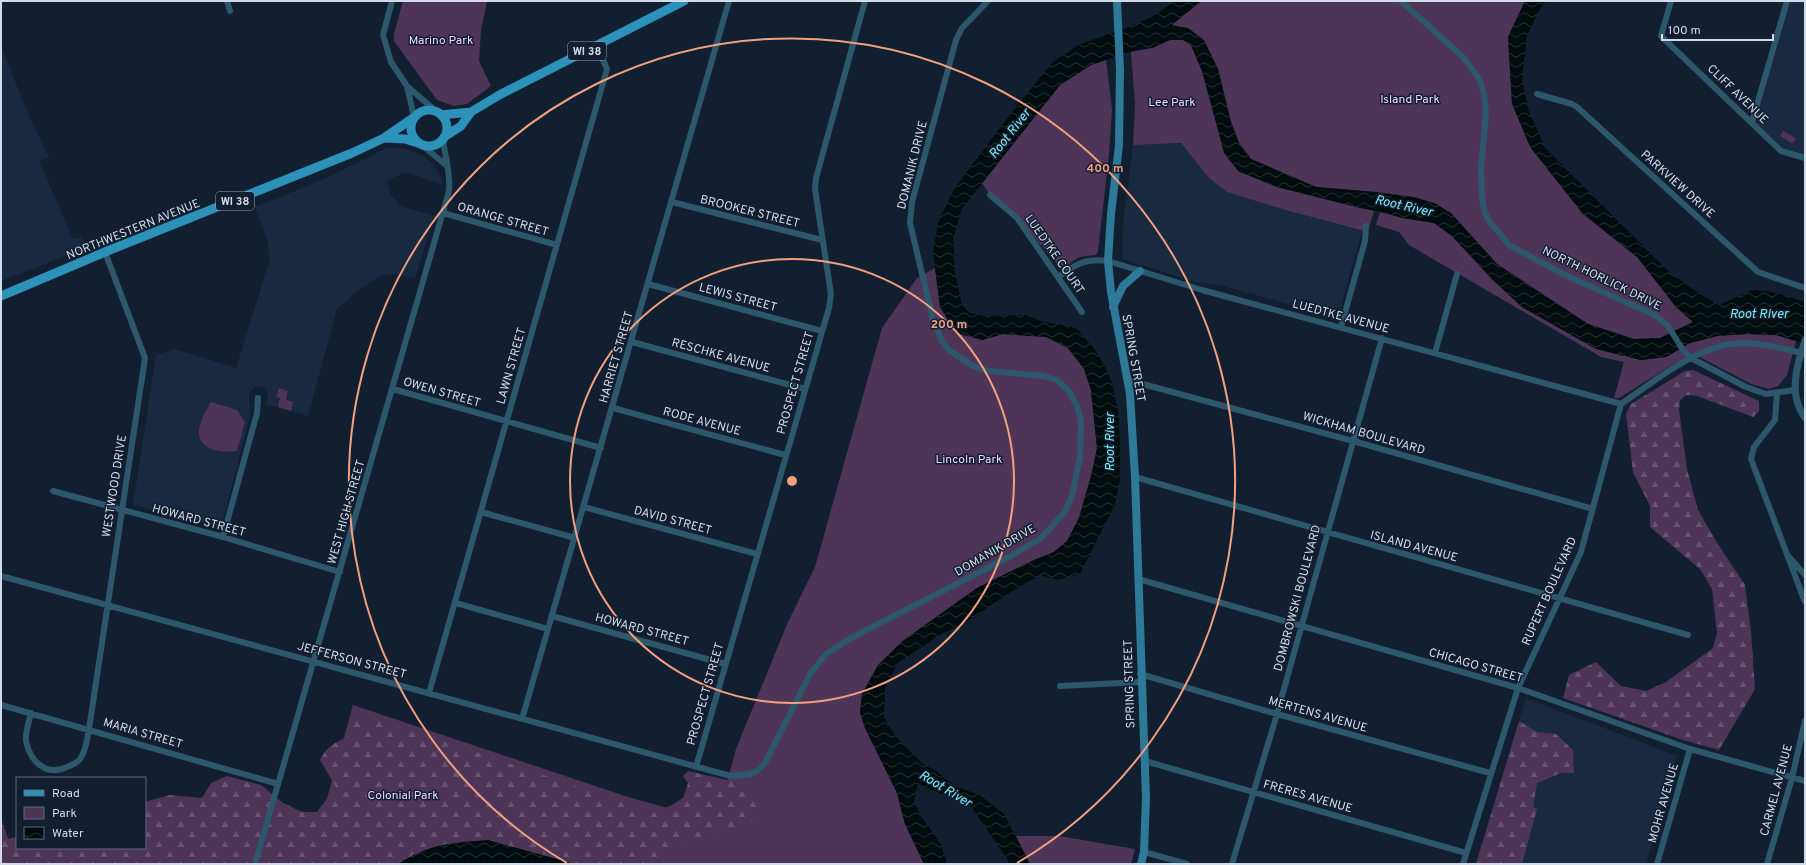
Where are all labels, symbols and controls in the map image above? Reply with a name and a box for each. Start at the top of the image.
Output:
scale bar [1662,16,1773,42]
text: 100 m [1668,23,1701,39]
park label: Marino Park [409,33,473,49]
road number: WI 38 [568,42,606,60]
street label: CLIFF AVENUE [1703,61,1771,128]
park label: Island Park [1380,92,1440,108]
park label: Lee Park [1148,95,1196,111]
water label: Root River [986,105,1036,162]
street label: DOMANIK DRIVE [894,119,932,211]
street label: PARKVIEW DRIVE [1637,147,1718,222]
text: 400 m [1086,161,1124,177]
road number: WI 38 [216,192,254,210]
street label: BROOKER STREET [698,192,801,232]
water label: Root River [1373,193,1435,222]
street label: NORTHWESTERN AVENUE [64,196,203,264]
street label: ORANGE STREET [455,199,550,241]
street label: LUEDTKE COURT [1021,212,1088,298]
street label: NORTH HORLICK DRIVE [1539,243,1664,315]
street label: LEWIS STREET [697,280,779,316]
street label: LUEDTKE AVENUE [1291,296,1391,338]
water label: Root River [1730,307,1789,323]
street label: HARRIET STREET [596,309,638,405]
street label: SPRING STREET [1117,313,1149,403]
text: 200 m [931,317,967,333]
street label: LAWN STREET [493,326,531,406]
street label: PROSPECT STREET [774,330,818,436]
street label: RESCHKE AVENUE [670,335,772,377]
street label: OWEN STREET [401,374,482,412]
street label: RODE AVENUE [661,404,742,440]
street label: WICKHAM BOULEVARD [1301,409,1427,459]
water label: Root River [1103,412,1119,471]
street label: WESTWOOD DRIVE [99,434,131,539]
park label: Lincoln Park [936,452,1002,468]
street label: WEST HIGH STREET [324,458,369,566]
centre of rings [785,474,799,488]
street label: HOWARD STREET [150,501,247,541]
street label: DAVID STREET [632,503,713,539]
street label: DOMANIK DRIVE [952,521,1039,581]
street label: DOMBROWSKI BOULEVARD [1271,523,1325,673]
street label: ISLAND AVENUE [1368,528,1459,566]
street label: RUPERT BOULEVARD [1519,535,1581,648]
street label: HOWARD STREET [593,610,690,650]
street label: JEFFERSON STREET [295,639,408,683]
street label: SPRING STREET [1120,639,1140,729]
street label: PROSPECT STREET [684,641,728,747]
street label: CHICAGO STREET [1427,645,1525,687]
street label: MERTENS AVENUE [1266,693,1369,737]
street label: MARIA STREET [101,715,184,753]
street label: CARMEL AVENUE [1757,742,1797,838]
street label: MOHR AVENUE [1645,761,1683,845]
water label: Root River [916,768,975,812]
legend [16,777,146,849]
street label: FRERES AVENUE [1261,777,1354,817]
text: Road [52,786,80,802]
park label: Colonial Park [367,788,439,804]
text: Park [52,806,77,822]
text: Water [52,826,84,842]

